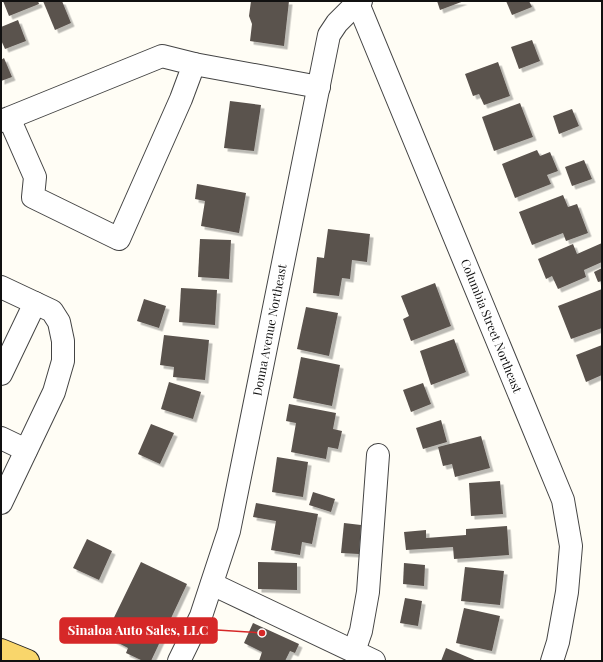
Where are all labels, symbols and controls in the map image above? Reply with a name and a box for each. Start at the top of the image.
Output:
street label: Columbia Street Northeast [458,256,526,396]
street label: Donna Avenue Northeast [248,262,290,397]
callout: Sinaloa Auto Sales, LLC [60,618,217,643]
text: Sinaloa Auto Sales, LLC [68,621,208,638]

